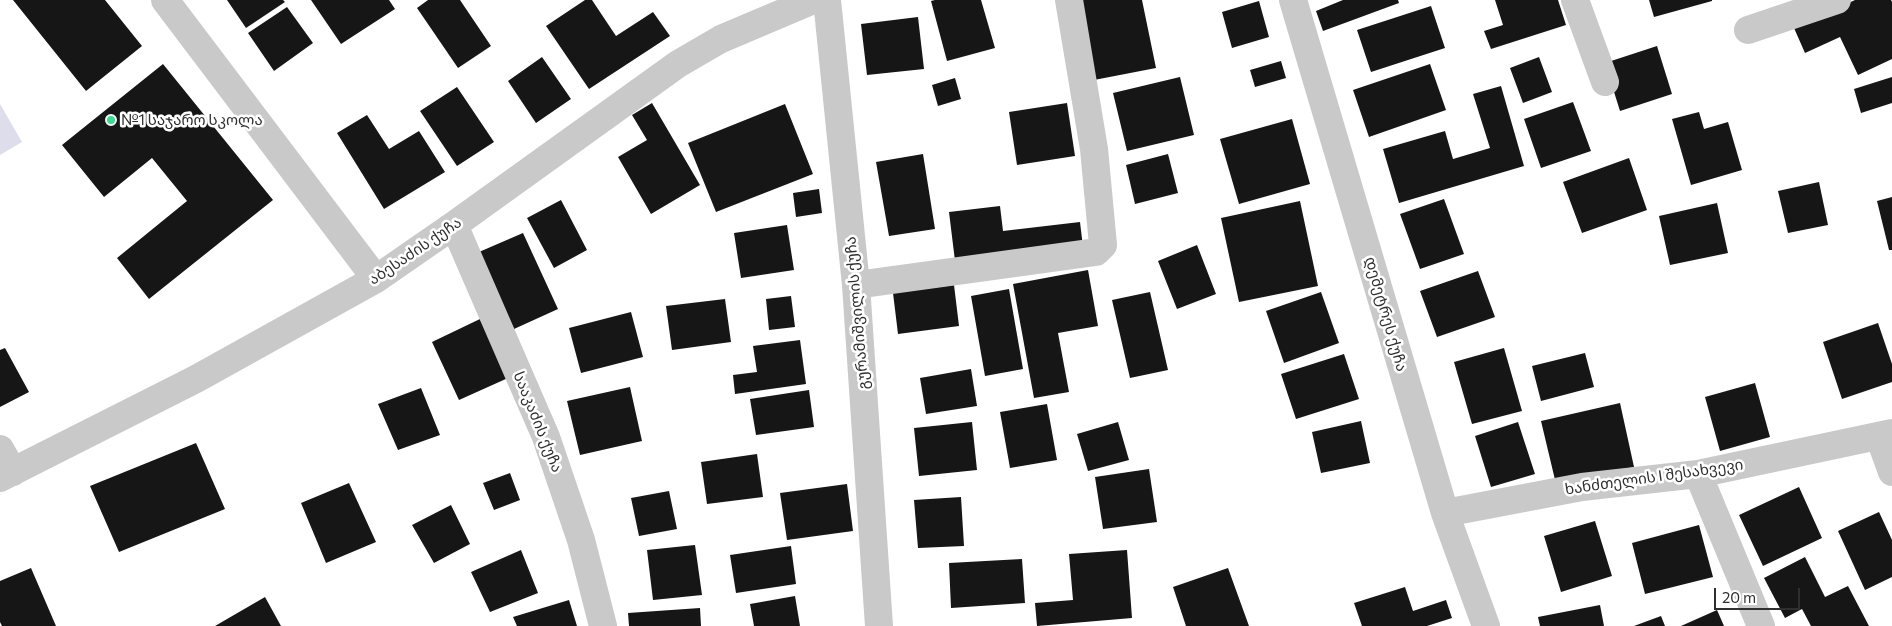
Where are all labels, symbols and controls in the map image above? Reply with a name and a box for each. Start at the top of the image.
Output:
place label: №1 საჯარო სკოლა [121,111,263,129]
marker: №1 საჯარო სკოლა [105,114,117,126]
street label: აბესაძის ქუჩა [365,213,465,289]
street label: გურამიშვილის ქუჩა [841,236,873,390]
street label: დემეტრეს ქუჩა [1361,255,1411,373]
street label: სააკაძის ქუჩა [510,369,566,475]
street label: ხანძთელის I შესახვევი [1564,456,1744,498]
scale bar [1717,578,1803,610]
text: 20 m [1722,588,1756,606]

